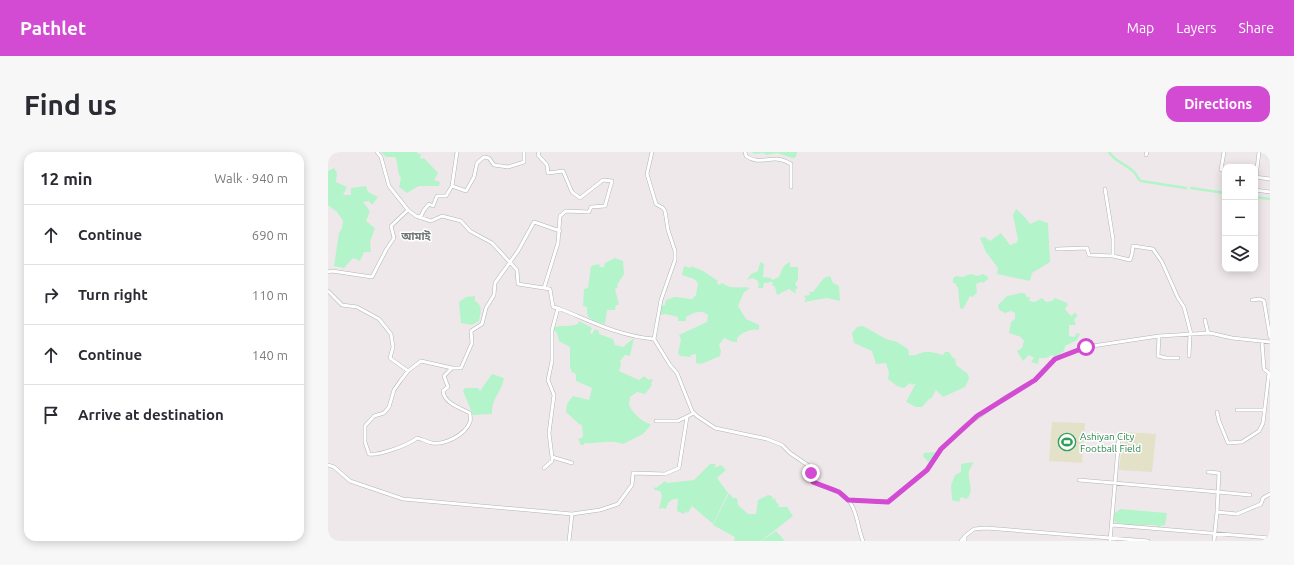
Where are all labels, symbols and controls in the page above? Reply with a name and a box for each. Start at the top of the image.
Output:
text: Pathlet [20,17,86,39]
text: Map [1127,20,1154,36]
text: Layers [1176,20,1216,36]
text: Share [1238,20,1274,36]
button: Directions [1166,86,1270,122]
text: Find us [24,89,117,120]
map controls [1222,164,1258,272]
button: + [1222,164,1258,200]
text: 12 min [40,169,93,188]
text: Walk · 940 m [214,171,288,185]
button: − [1222,200,1258,236]
icon: ahead [40,224,62,246]
text: Continue [78,226,142,243]
text: 690 m [252,228,288,242]
district label: আমাই [400,230,432,242]
button: layers [1222,236,1258,272]
icon: right [40,284,62,306]
text: Turn right [78,286,148,303]
text: 110 m [252,288,288,302]
route start [1077,338,1095,356]
icon: ahead [40,344,62,366]
text: Continue [78,346,142,363]
text: 140 m [252,348,288,362]
icon: arrive [40,404,62,426]
text: Arrive at destination [78,406,224,423]
place label: Ashiyan City Football Field [1080,431,1141,454]
sports icon: Ashiyan City Football Field [1057,432,1077,452]
route end [802,464,820,482]

